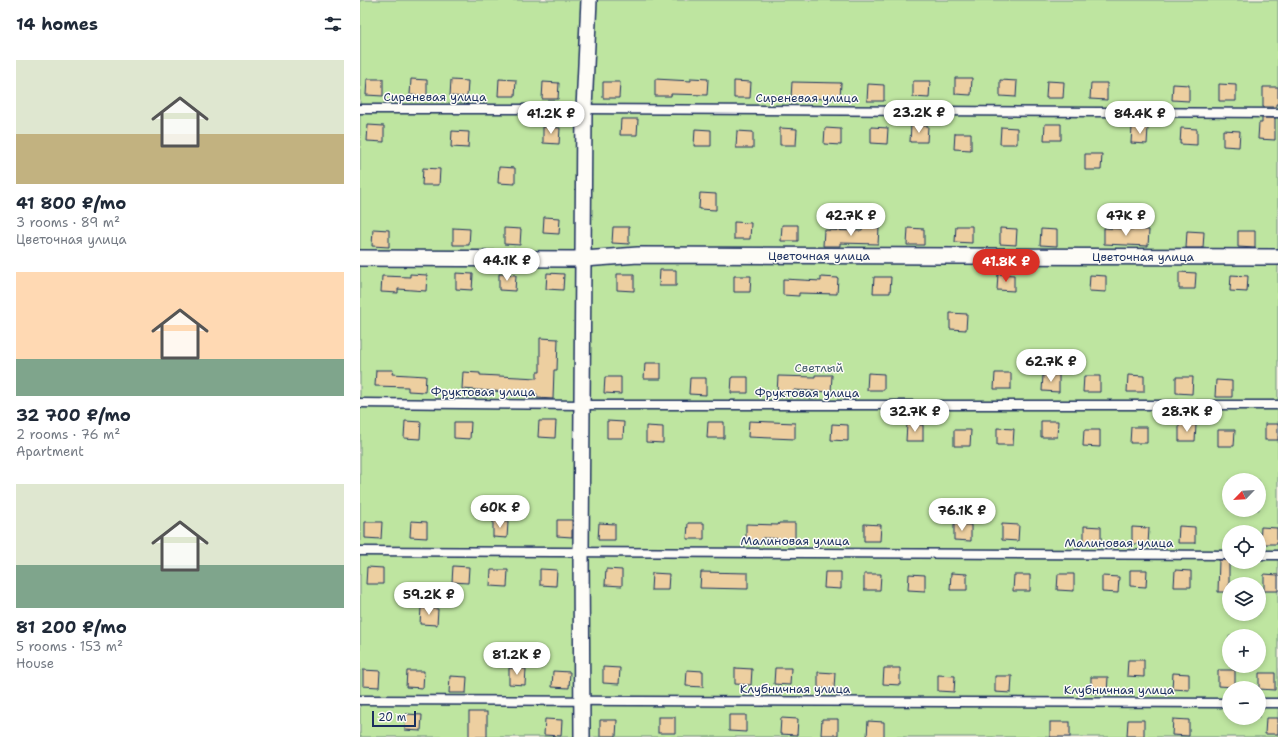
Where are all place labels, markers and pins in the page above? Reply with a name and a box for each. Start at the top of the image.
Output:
pin: 23.2K ₽ [882,100,956,134]
pin: 41.2K ₽ [514,101,588,135]
pin: 84.4K ₽ [1103,101,1177,135]
pin: 42.7K ₽ [814,203,888,237]
pin: 47K ₽ [1098,203,1154,237]
pin: 44.1K ₽ [470,248,544,282]
pin: 41.8K ₽ [969,249,1043,283]
pin: 62.7K ₽ [1014,349,1088,383]
pin: 32.7K ₽ [878,399,952,433]
pin: 28.7K ₽ [1150,399,1224,433]
pin: 60K ₽ [472,495,528,529]
pin: 76.1K ₽ [925,498,999,532]
pin: 59.2K ₽ [392,582,466,616]
pin: 81.2K ₽ [480,642,554,676]

